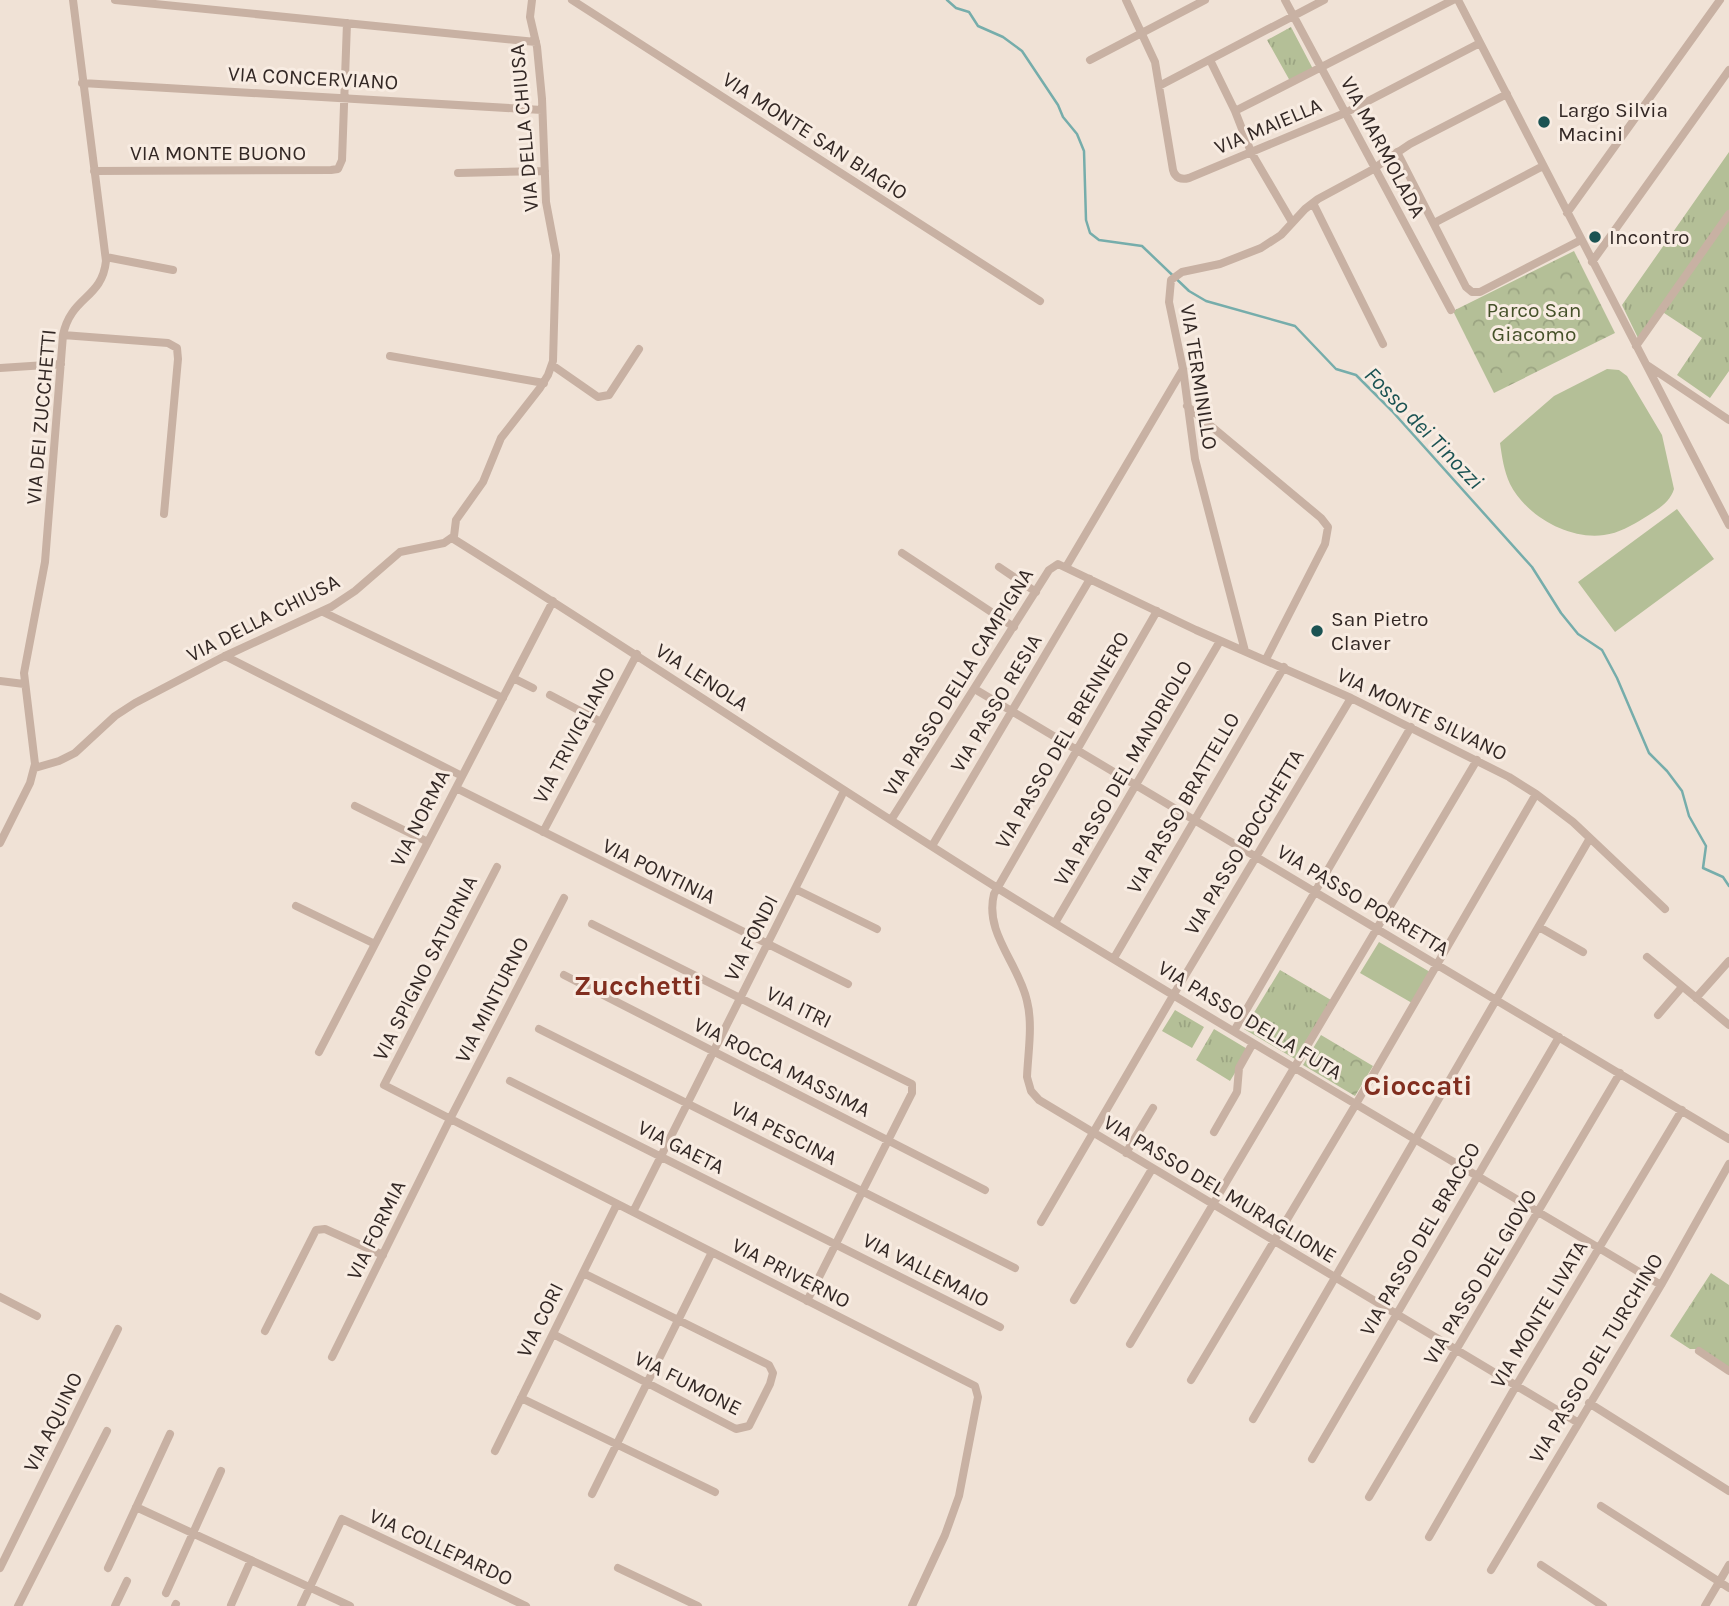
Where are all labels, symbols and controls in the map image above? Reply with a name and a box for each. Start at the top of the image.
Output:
street label: VIA DELLA CHIUSA [505,43,543,213]
street label: VIA CONCERVIANO [227,62,399,94]
street label: VIA MONTE SAN BIAGIO [718,67,912,205]
street label: VIA MARMOLADA [1336,72,1430,222]
street label: VIA MAIELLA [1211,93,1325,159]
place label: Largo Silvia Macini [1558,98,1668,146]
marker: Largo Silvia Macini [1536,114,1552,130]
street label: VIA MONTE BUONO [130,141,306,165]
place label: Incontro [1609,225,1690,249]
marker: Incontro [1587,229,1603,245]
park label: Parco San Giacomo [1486,298,1582,346]
street label: VIA TERMINILLO [1176,303,1222,451]
street label: VIA DEI ZUCCHETTI [21,328,61,506]
water label: Fosso dei Tinozzi [1359,361,1489,495]
street label: VIA PASSO DELLA CAMPIGNA [878,564,1038,800]
street label: VIA DELLA CHIUSA [183,569,343,667]
place label: San Pietro Claver [1331,607,1429,655]
marker: San Pietro Claver [1309,623,1325,639]
street label: VIA PASSO DEL BRENNERO [990,627,1134,853]
street label: VIA PASSO RESIA [945,630,1047,776]
street label: VIA LENOLA [651,638,753,716]
street label: VIA PASSO DEL MANDRIOLO [1049,656,1197,890]
street label: VIA MONTE SILVANO [1333,662,1511,766]
street label: VIA TRIVIGLIANO [528,663,620,807]
street label: VIA PASSO BRATTELLO [1121,708,1245,898]
street label: VIA PASSO BOCCHETTA [1179,745,1309,939]
street label: VIA NORMA [385,766,455,870]
street label: VIA PONTINIA [598,833,720,909]
street label: VIA PASSO PORRETTA [1273,839,1453,961]
street label: VIA SPIGNO SATURNIA [368,871,482,1065]
street label: VIA FONDI [719,891,783,985]
street label: VIA MINTURNO [450,933,534,1067]
street label: VIA PASSO DELLA FUTA [1154,956,1346,1084]
district label: Zucchetti [574,969,702,1002]
street label: VIA ITRI [762,981,836,1033]
street label: VIA ROCCA MASSIMA [690,1012,874,1122]
district label: Cioccati [1363,1069,1473,1102]
street label: VIA PESCINA [727,1096,841,1170]
street label: VIA PASSO DEL MURAGLIONE [1099,1110,1341,1268]
street label: VIA GAETA [634,1115,728,1179]
street label: VIA PASSO DEL BRACCO [1355,1138,1485,1340]
street label: VIA FORMIA [342,1176,410,1284]
street label: VIA PASSO DEL GIOVO [1418,1185,1542,1369]
street label: VIA VALLEMAIO [859,1228,993,1312]
street label: VIA PRIVERNO [728,1233,854,1313]
street label: VIA MONTE LIVATA [1486,1236,1592,1392]
street label: VIA PASSO DEL TURCHINO [1524,1249,1668,1467]
street label: VIA CORI [512,1279,568,1361]
street label: VIA FUMONE [630,1346,746,1420]
street label: VIA AQUINO [19,1368,87,1476]
street label: VIA COLLEPARDO [365,1503,517,1591]

